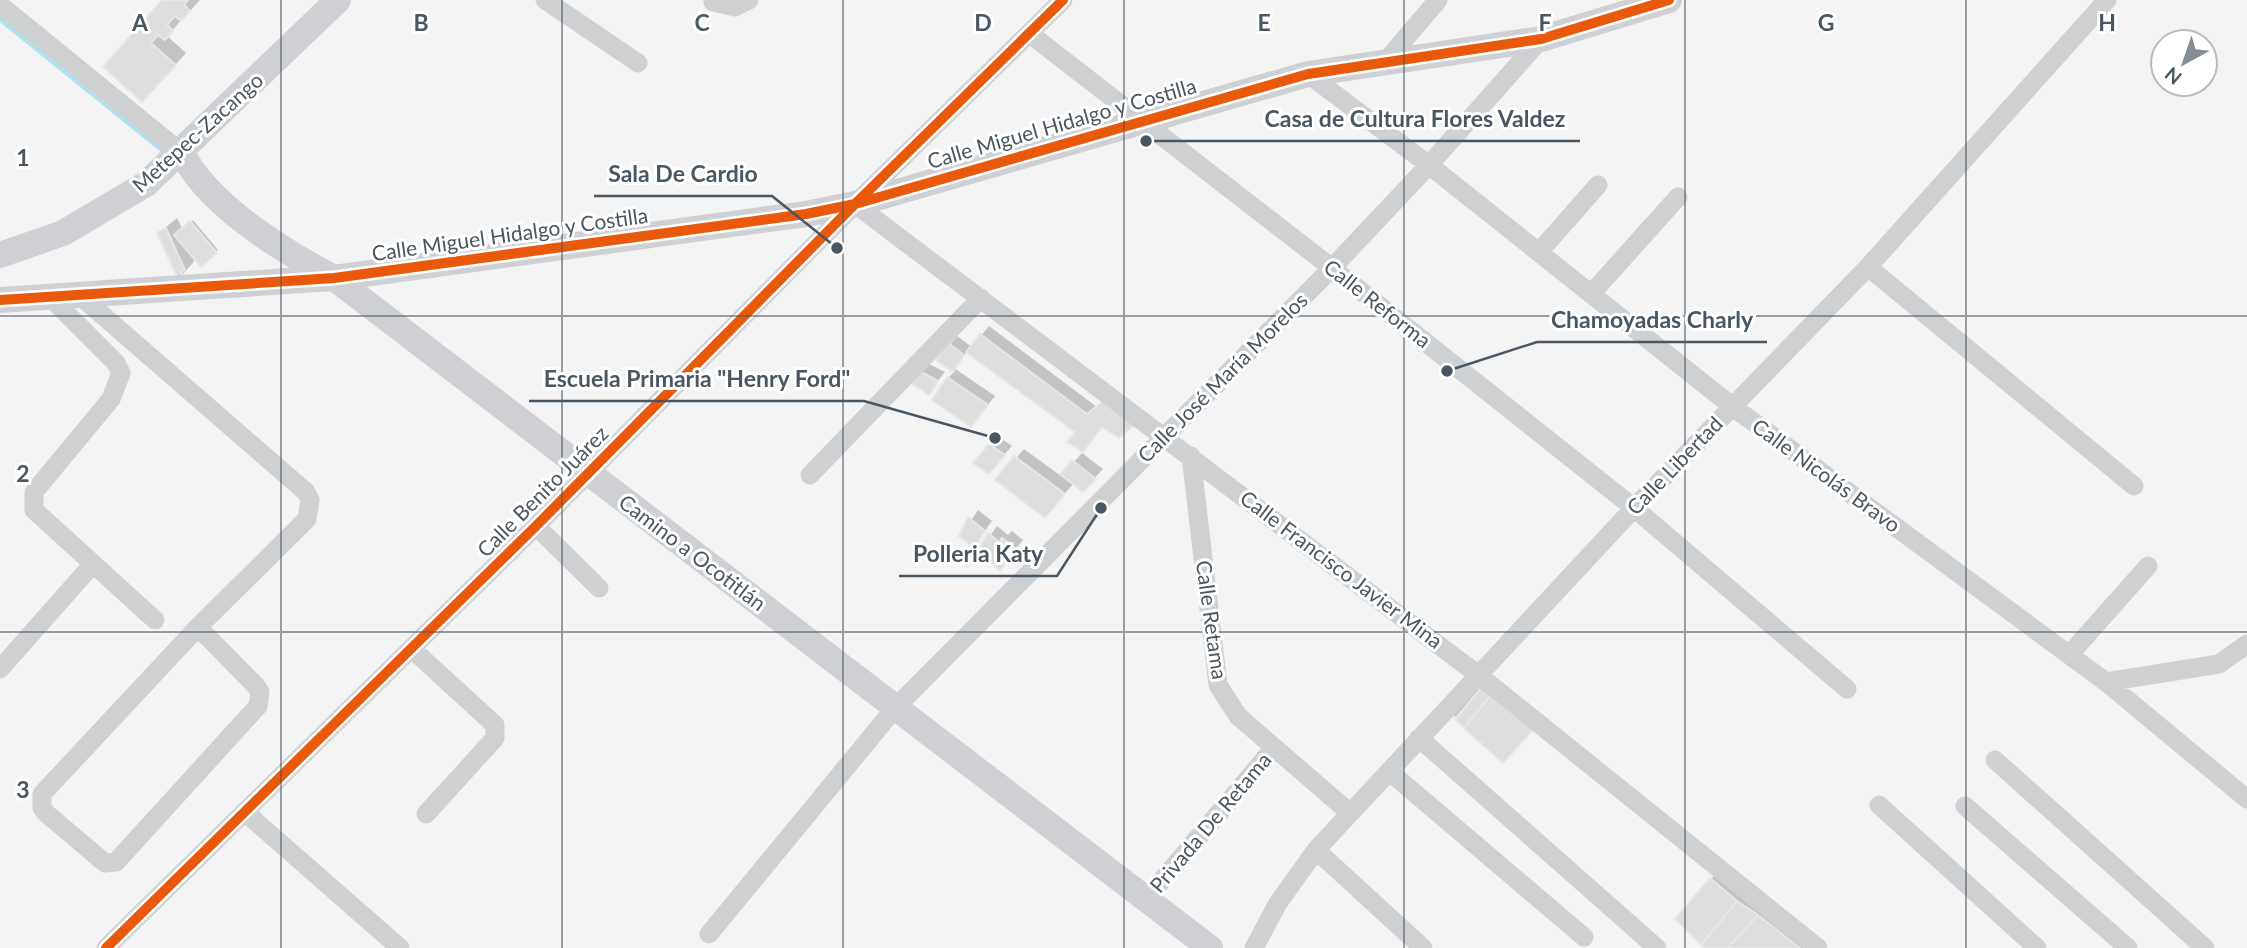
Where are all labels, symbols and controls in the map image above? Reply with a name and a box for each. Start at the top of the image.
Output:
text: A [131,8,149,36]
text: B [413,8,429,36]
text: C [694,8,710,36]
text: D [974,8,992,36]
text: E [1257,8,1271,36]
text: F [1538,8,1552,36]
text: G [1818,8,1834,36]
text: H [2098,8,2116,36]
north arrow [2149,28,2219,98]
text: N [2160,63,2186,90]
street label: Metepec-Zacango [127,67,267,197]
street label: Calle Miguel Hidalgo y Costilla [924,72,1199,173]
callout: Casa de Cultura Flores Valdez [1251,97,1580,141]
text: Casa de Cultura Flores Valdez [1265,104,1565,132]
text: 1 [16,143,30,171]
callout: Sala De Cardio [594,152,772,196]
text: Sala De Cardio [608,159,758,187]
street label: Calle Miguel Hidalgo y Costilla [370,202,649,265]
street label: Calle Reforma [1320,253,1436,352]
street label: Calle José María Morelos [1132,287,1312,467]
callout: Chamoyadas Charly [1537,298,1767,342]
text: Chamoyadas Charly [1551,305,1754,333]
callout: Escuela Primaria "Henry Ford" [529,357,864,401]
text: Escuela Primaria "Henry Ford" [544,364,850,392]
street label: Calle Libertad [1621,411,1727,519]
street label: Calle Nicolás Bravo [1748,413,1906,537]
street label: Calle Benito Juárez [471,420,613,562]
text: 2 [16,459,30,487]
street label: Calle Francisco Javier Mina [1236,485,1448,653]
street label: Camino a Ocotitlán [615,488,771,615]
callout: Polleria Katy [899,532,1057,576]
text: Polleria Katy [913,539,1044,567]
street label: Calle Retama [1192,559,1233,681]
street label: Privada De Retama [1144,747,1276,897]
text: 3 [16,775,30,803]

